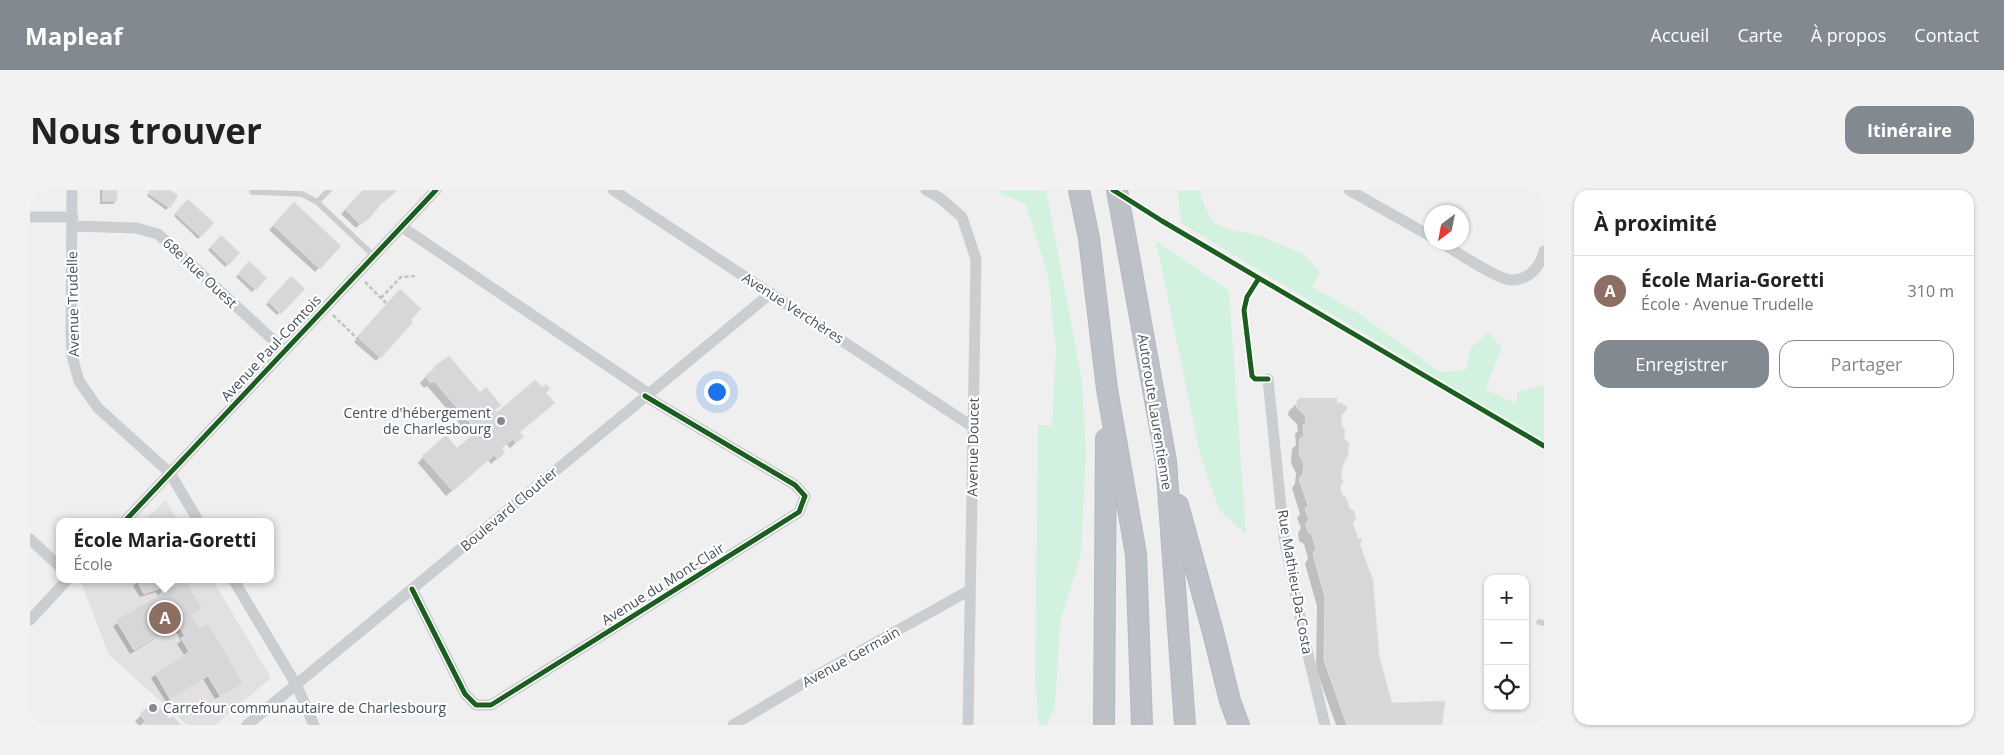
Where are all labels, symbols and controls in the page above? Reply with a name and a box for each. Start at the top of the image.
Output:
text: Mapleaf [25,19,123,52]
text: Accueil [1651,23,1709,47]
text: Carte [1737,23,1783,47]
text: À propos [1811,23,1886,47]
text: Contact [1914,23,1979,47]
button: Itinéraire [1845,106,1974,154]
text: Nous trouver [30,107,262,154]
north arrow [1424,205,1469,250]
text: À proximité [1594,209,1717,237]
street label: 68e Rue Ouest [159,233,242,312]
street label: Avenue Trudelle [62,251,83,357]
text: École Maria-Goretti [1641,267,1824,293]
street label: Avenue Verchères [739,268,848,348]
text: A [1604,280,1616,302]
text: 310 m [1908,280,1954,302]
street label: Avenue Paul-Comtois [216,290,325,405]
text: École · Avenue Trudelle [1641,293,1814,315]
street label: Autoroute Laurentienne [1134,333,1177,491]
button: Enregistrer [1594,340,1769,388]
button: Partager [1779,340,1954,388]
your location [704,379,730,405]
street label: Avenue Doucet [962,397,983,497]
place label: Centre d'hébergement de Charlesbourg [343,403,491,438]
marker: Centre d'hébergement de Charlesbourg [495,415,507,427]
street label: Boulevard Cloutier [456,462,562,555]
street label: Rue Mathieu-Da-Costa [1273,508,1318,656]
popup [56,518,274,583]
text: École Maria-Goretti [73,527,257,553]
street label: Avenue du Mont-Clair [598,538,728,629]
text: École [73,553,113,575]
map controls [1484,575,1529,710]
button: + [1484,575,1529,620]
pin: A [149,599,181,637]
button: − [1484,620,1529,665]
street label: Avenue Germain [798,622,903,691]
button: locate [1484,665,1529,710]
place label: Carrefour communautaire de Charlesbourg [163,698,446,717]
marker: Carrefour communautaire de Charlesbourg [147,702,159,714]

